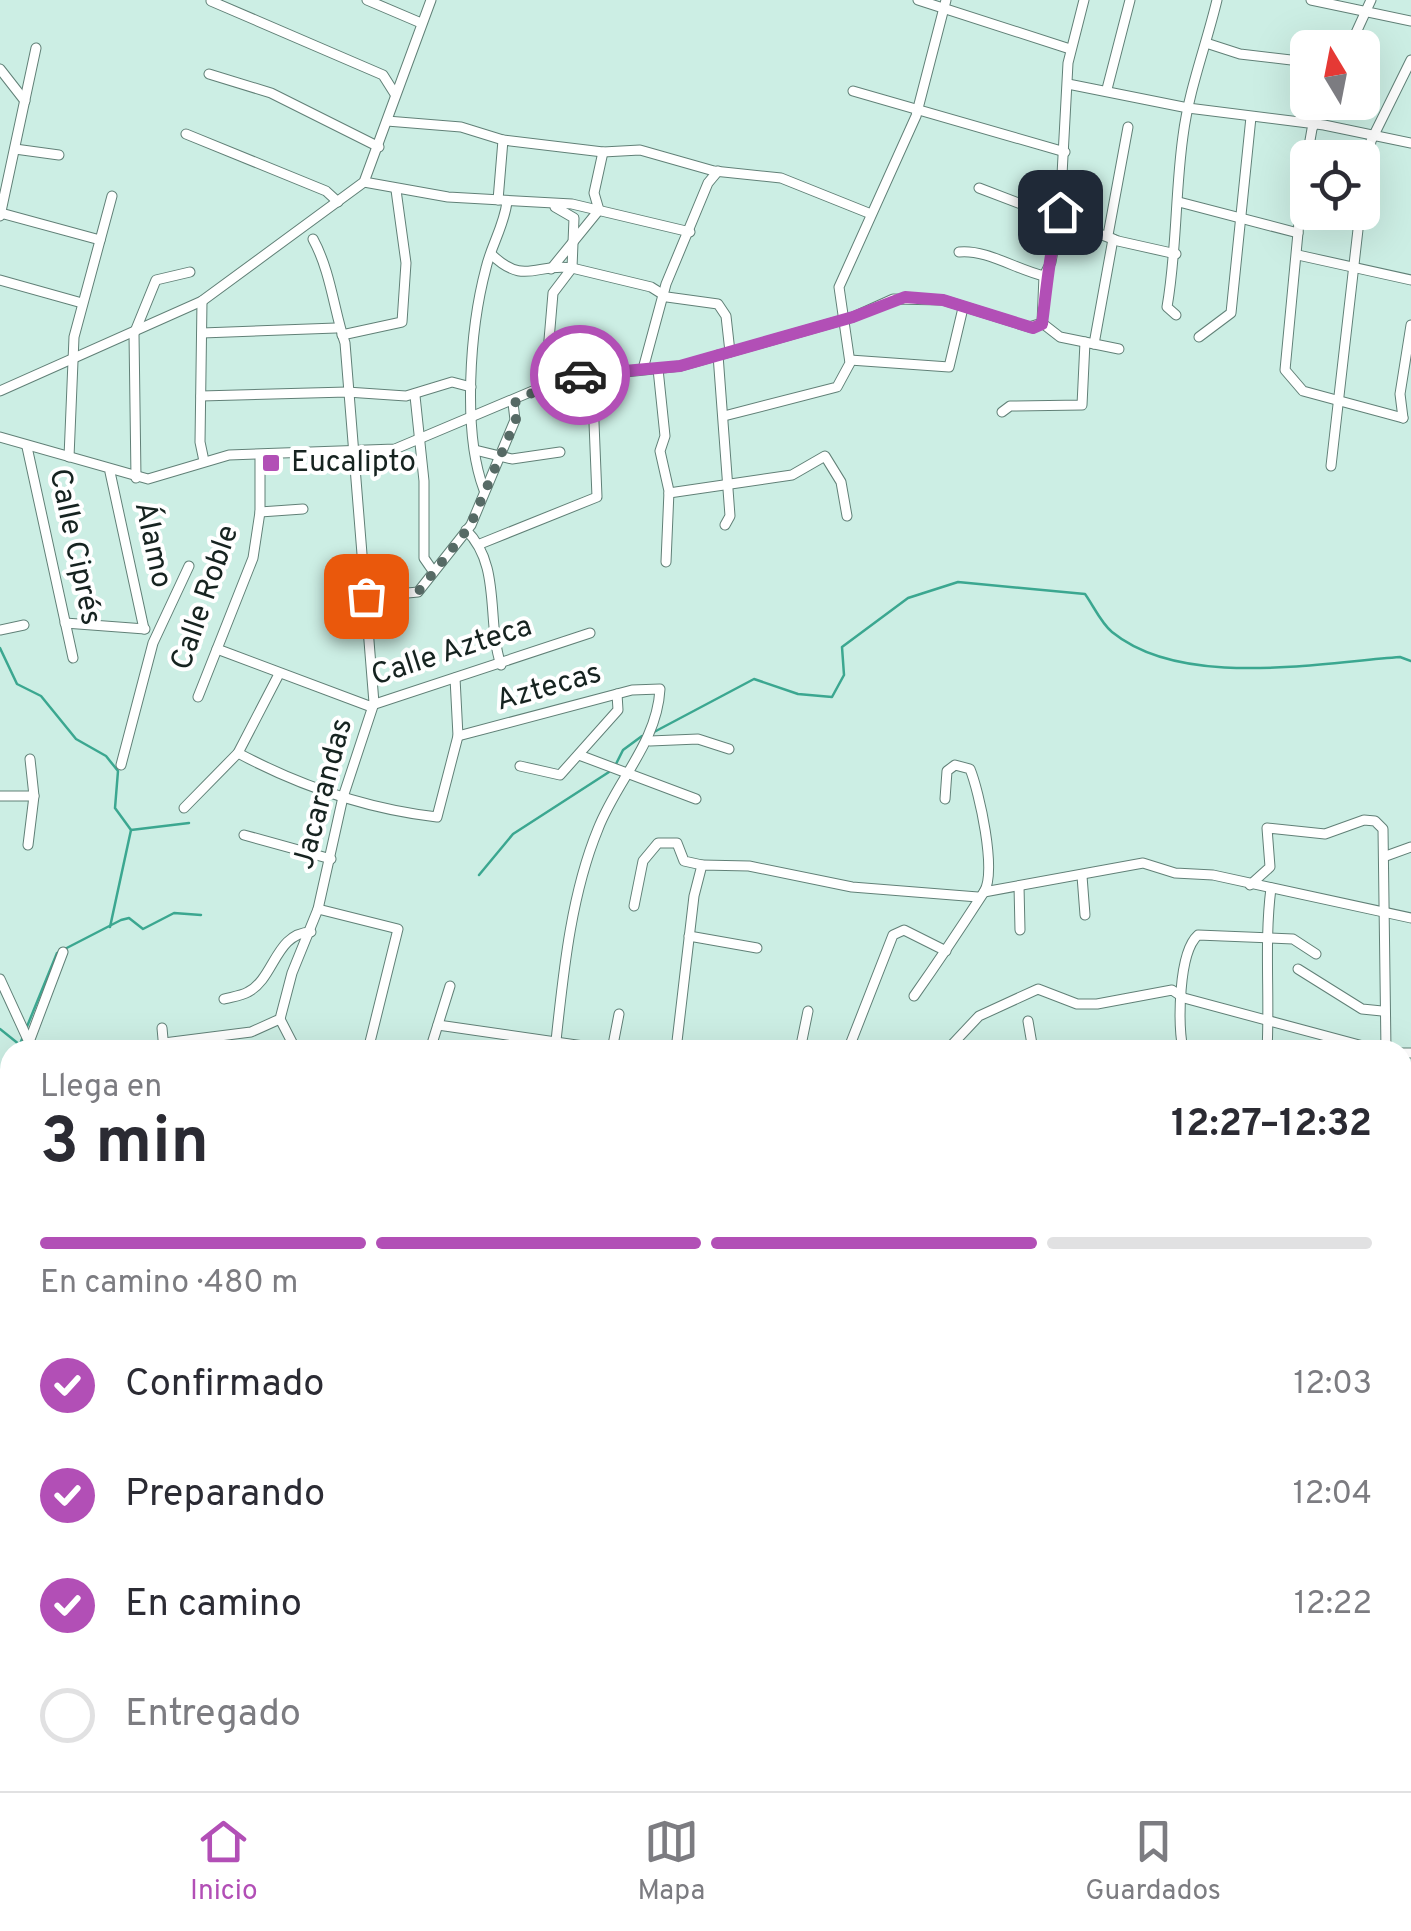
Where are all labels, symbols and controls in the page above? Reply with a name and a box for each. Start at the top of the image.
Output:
north arrow [1290,30,1380,120]
map controls [1290,30,1380,230]
button: locate [1290,140,1380,230]
pin [1018,170,1103,255]
icon: home [1033,185,1088,240]
courier [530,325,630,425]
icon: car [553,348,608,403]
place label: Eucalipto [291,445,416,482]
marker: Eucalipto [260,452,282,474]
street label: Calle Ciprés [39,465,109,629]
street label: Álamo [125,498,181,591]
street label: Calle Roble [164,521,248,675]
pin [324,554,409,639]
icon: bag [339,569,394,624]
street label: Calle Azteca [367,609,537,695]
street label: Aztecas [492,655,606,721]
street label: Jacarandas [286,714,362,874]
text: Llega en [40,1068,162,1108]
text: 12:27–12:32 [1171,1101,1372,1150]
text: 3 min [40,1104,209,1186]
text: En camino · 480 m [40,1264,298,1304]
icon: check [40,1358,95,1413]
text: Confirmado [125,1361,325,1410]
text: 12:03 [1293,1365,1372,1405]
icon: check [40,1468,95,1523]
text: Preparando [125,1471,325,1520]
text: 12:04 [1293,1475,1372,1515]
icon: check [40,1578,95,1633]
text: En camino [125,1581,302,1630]
text: 12:22 [1294,1585,1372,1625]
text: Entregado [125,1691,301,1740]
tab: Inicio [190,1814,258,1910]
tab: Mapa [638,1814,705,1910]
tab: Guardados [1085,1814,1221,1910]

